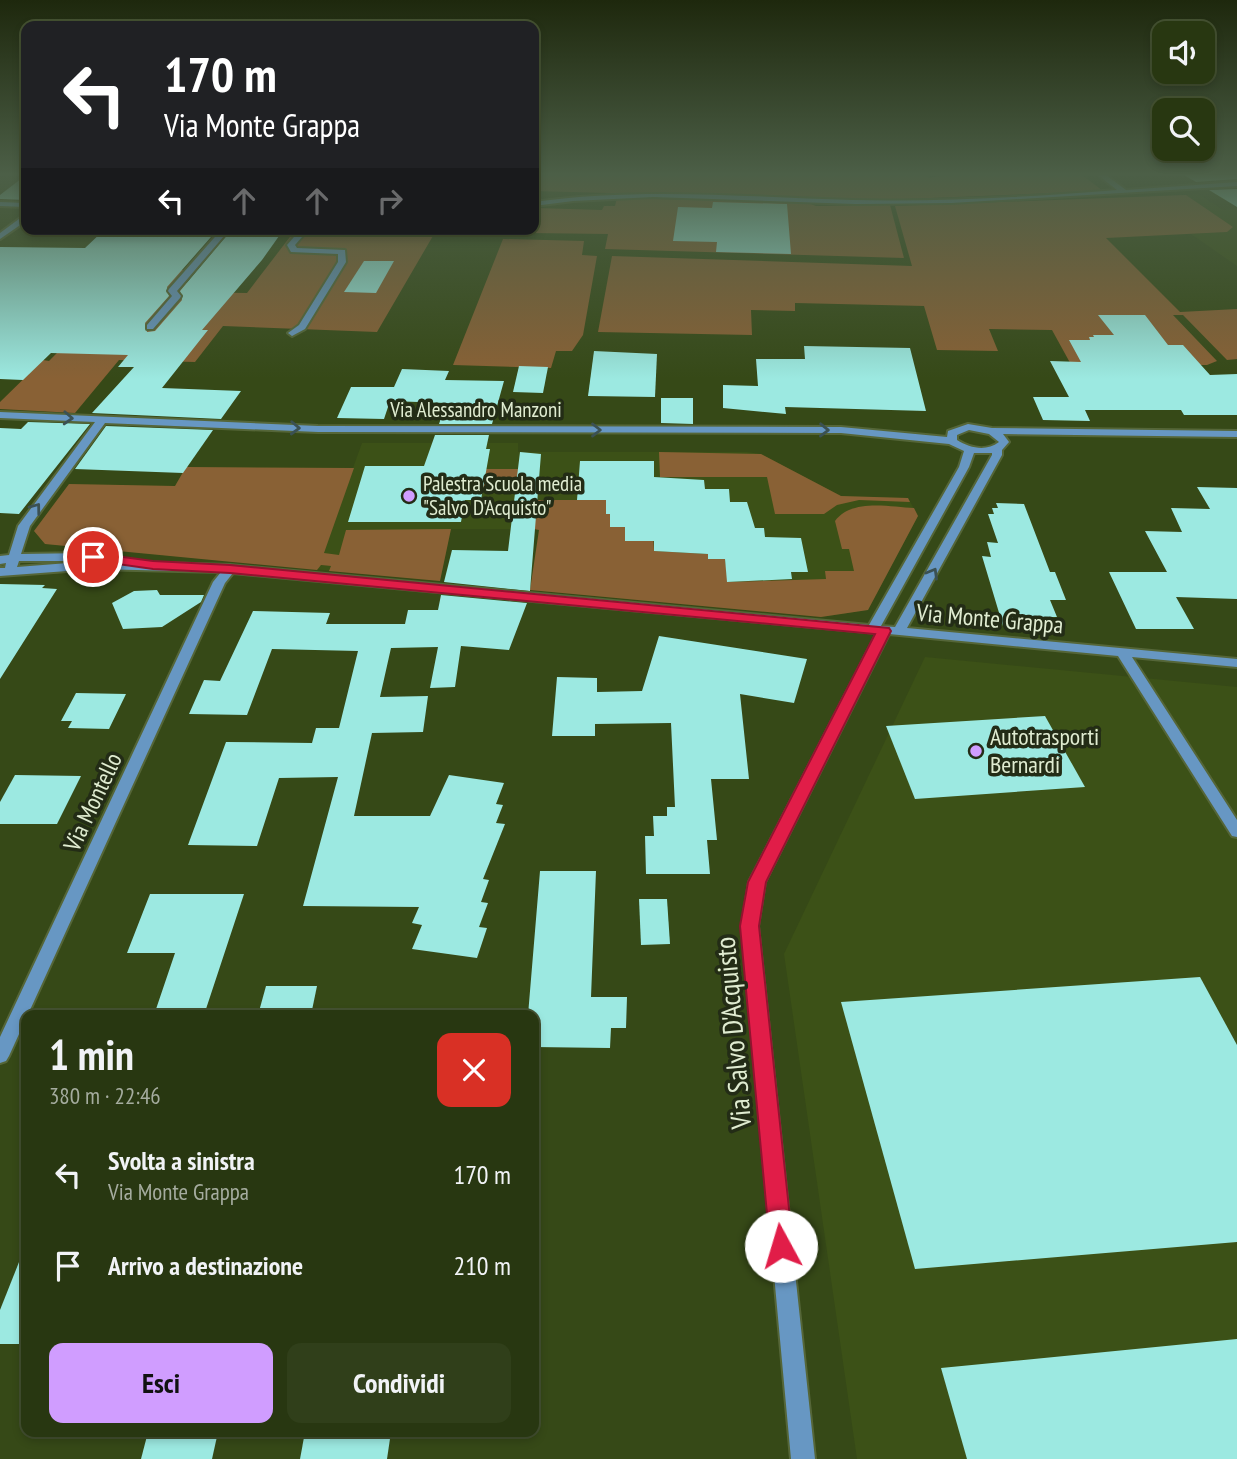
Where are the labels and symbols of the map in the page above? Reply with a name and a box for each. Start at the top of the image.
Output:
street label: Via Alessandro Manzoni [389,396,562,423]
one-way arrow [63,410,74,425]
one-way arrow [290,420,301,435]
one-way arrow [592,422,602,438]
one-way arrow [819,422,830,438]
place label: Palestra Scuola media "Salvo D'Acquisto" [423,470,582,521]
marker: Palestra Scuola media "Salvo D'Acquisto" [401,488,417,504]
one-way arrow [28,503,41,516]
pin [63,527,123,587]
one-way arrow [925,567,938,580]
street label: Via Monte Grappa [914,597,1065,640]
place label: Autotrasporti Bernardi [990,721,1099,780]
marker: Autotrasporti Bernardi [968,743,984,759]
street label: Via Montello [56,748,129,857]
street label: Via Salvo D'Acquisto [706,935,759,1132]
position arrow [744,1209,818,1283]

